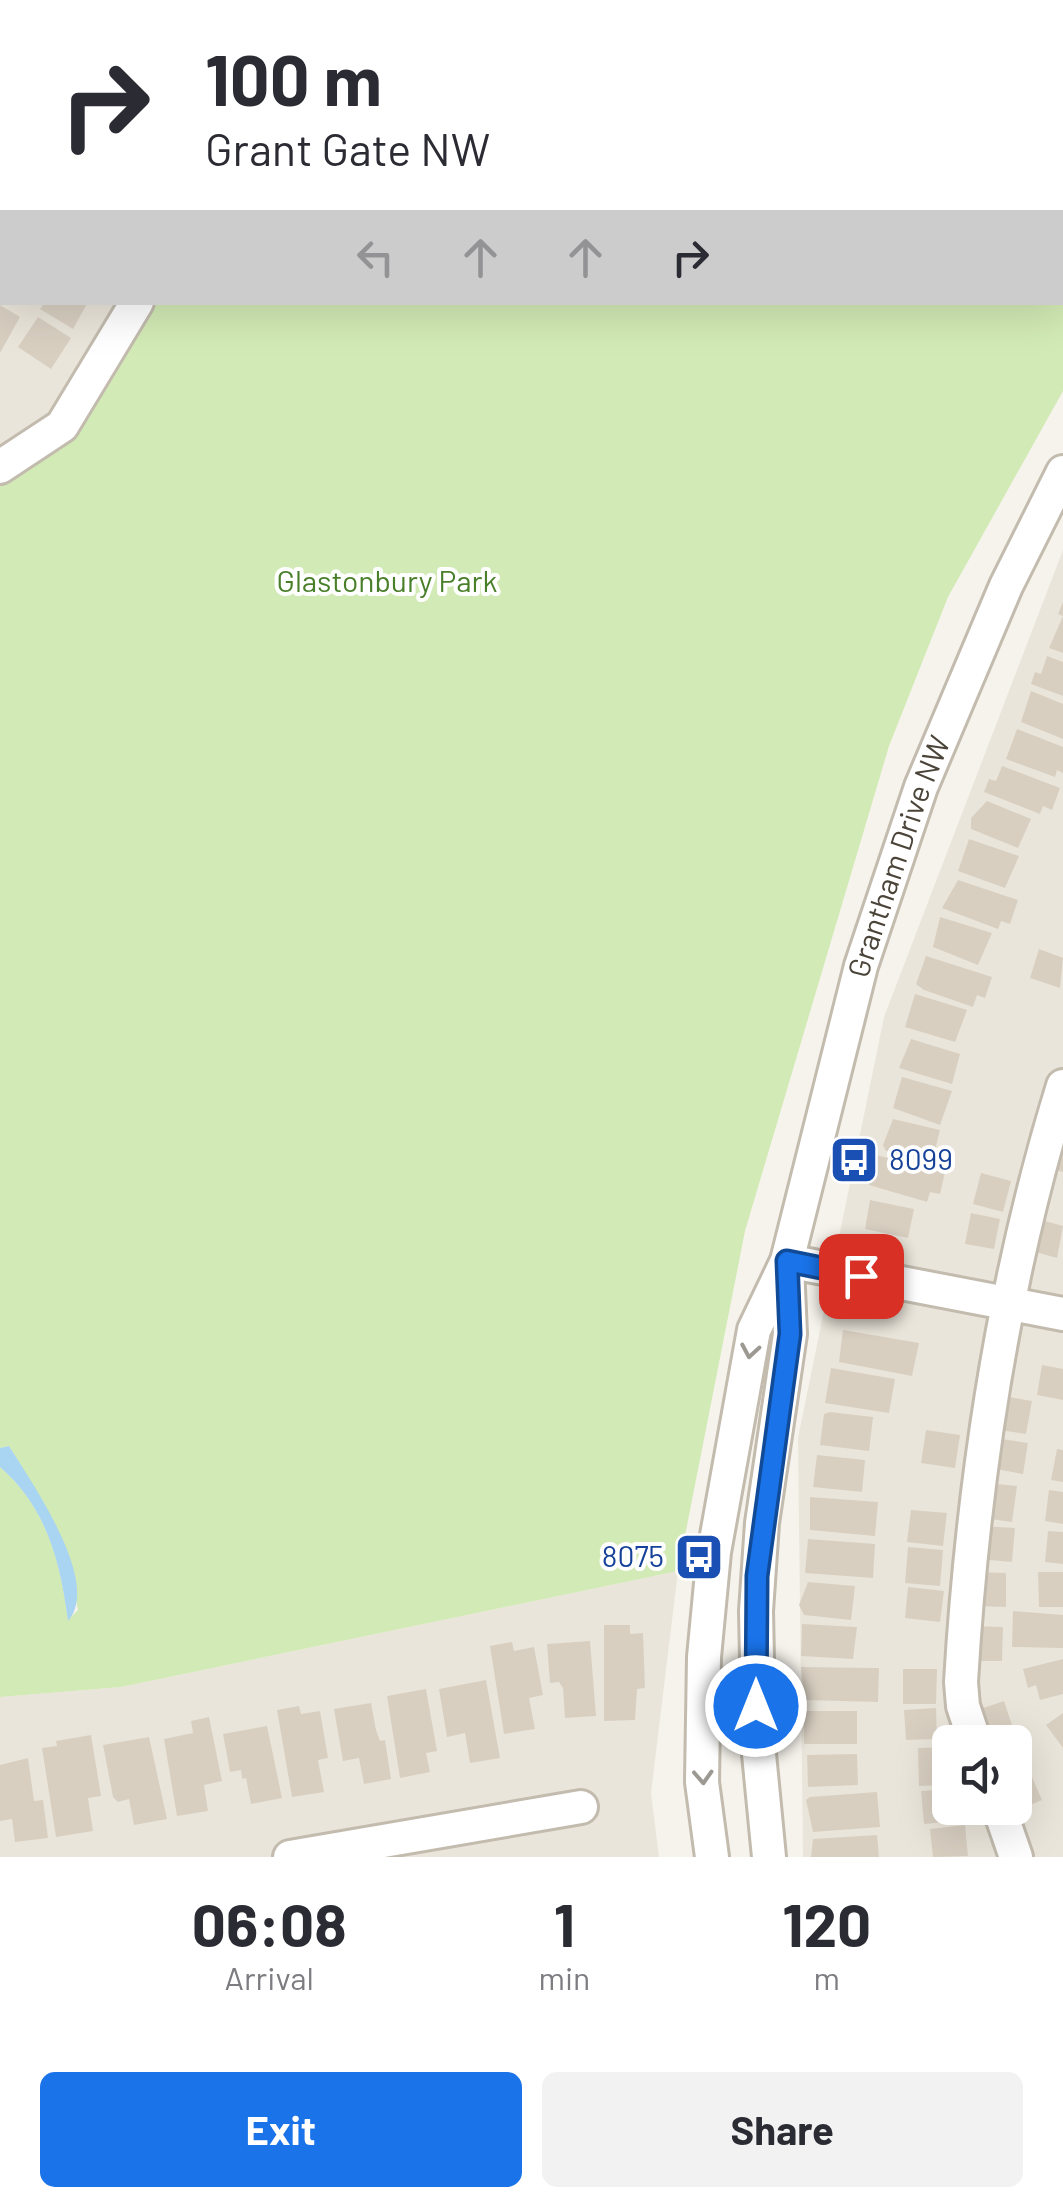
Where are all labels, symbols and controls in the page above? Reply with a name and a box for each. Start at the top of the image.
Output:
text: 100 m [205,36,382,120]
icon: right [40,40,170,170]
text: Grant Gate NW [205,121,490,175]
icon: left [348,230,403,285]
icon: ahead [453,230,508,285]
icon: ahead [558,230,613,285]
icon: right [663,230,718,285]
park label: Glastonbury Park [277,562,497,598]
street label: Grantham Drive NW [839,730,957,981]
bus stop icon: 8099 [828,1134,880,1186]
place label: 8099 [889,1140,953,1176]
pin [819,1234,904,1319]
icon: arrive [834,1249,889,1304]
one-way arrow [740,1343,761,1359]
bus stop icon: 8075 [673,1531,725,1583]
place label: 8075 [602,1537,664,1573]
position arrow [704,1654,808,1758]
map controls [932,1725,1032,1825]
button: sound [932,1725,1032,1825]
one-way arrow [692,1770,713,1786]
text: 06:08 [192,1887,347,1959]
text: 1 [554,1887,575,1959]
text: 120 [782,1887,871,1959]
text: Arrival [225,1958,314,1996]
text: min [538,1958,590,1996]
text: m [813,1958,840,1996]
button: Exit [40,2072,522,2187]
button: Share [542,2072,1023,2187]

